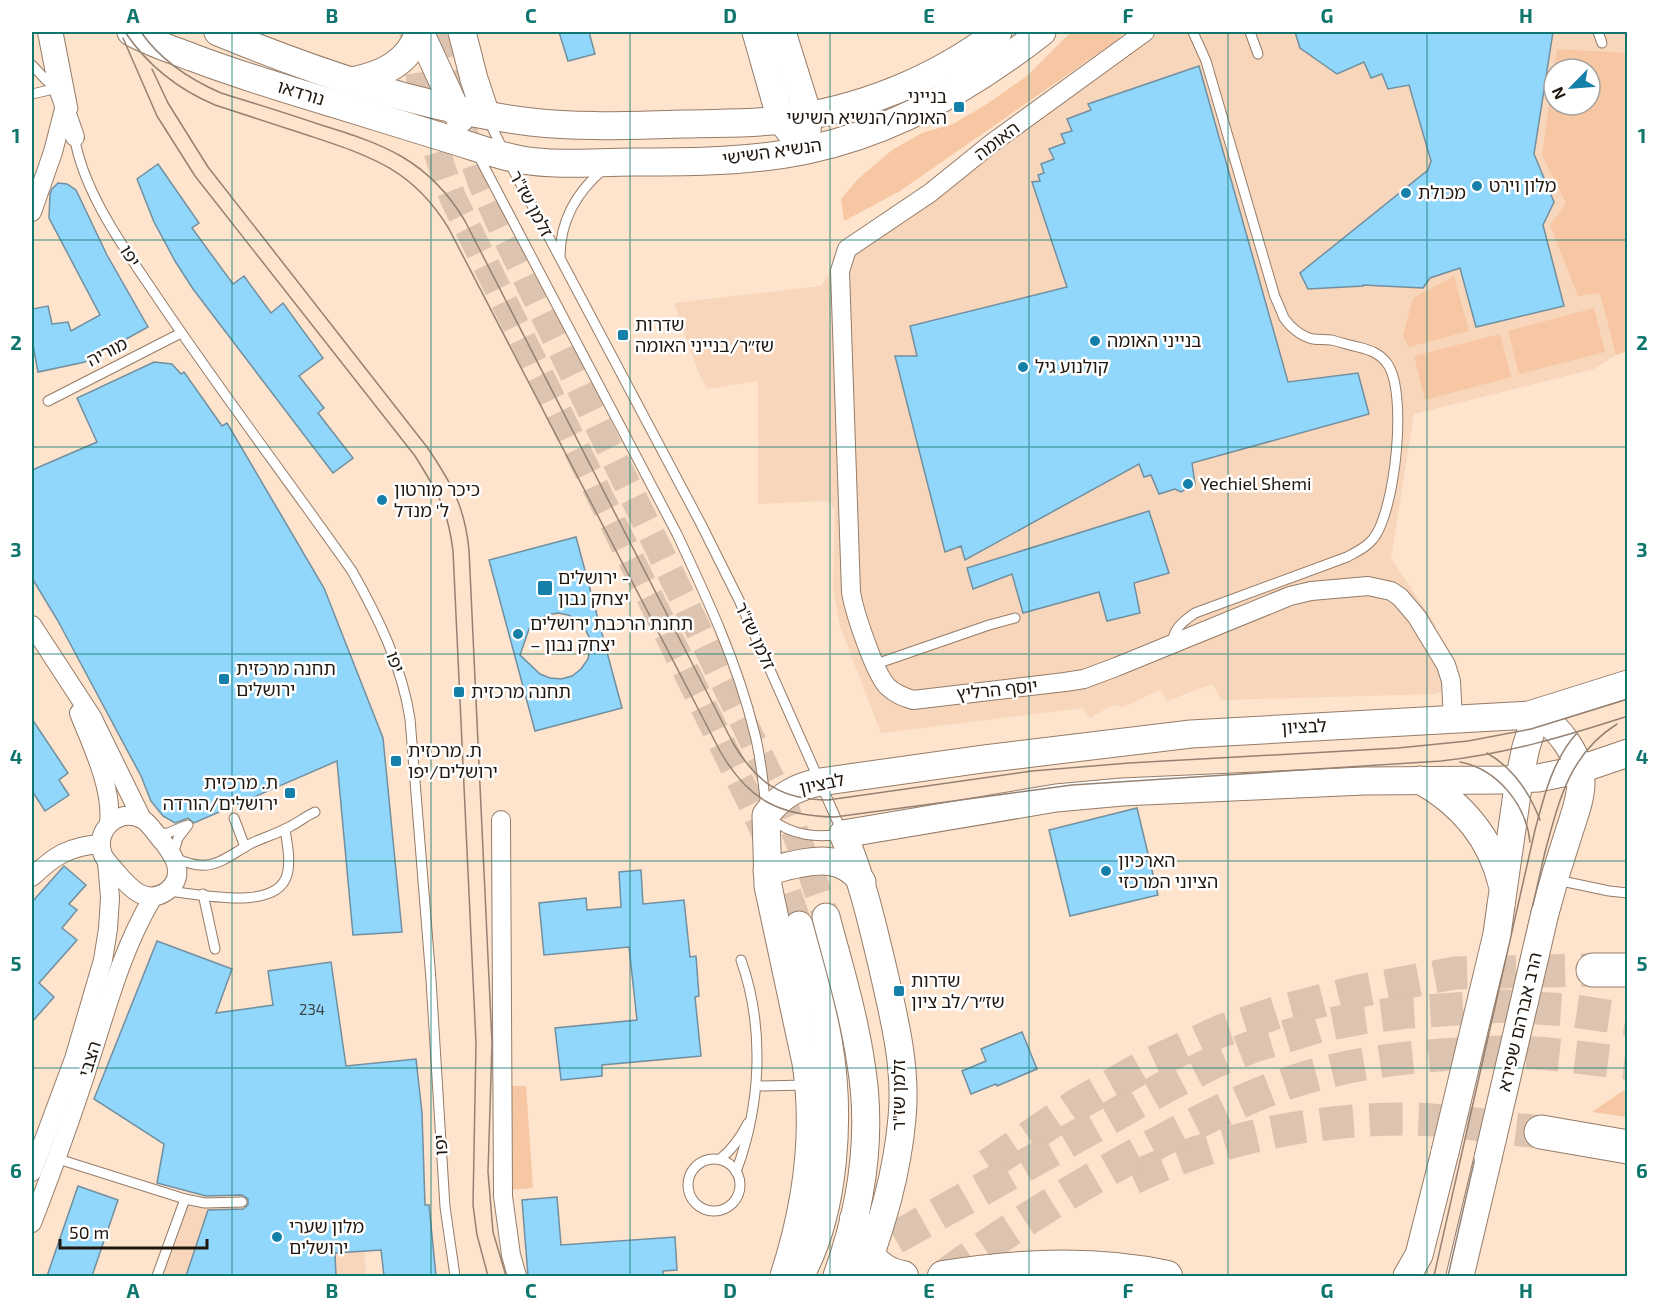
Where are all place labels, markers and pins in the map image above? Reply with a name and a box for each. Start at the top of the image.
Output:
place label: בנייני האומה/הנשיא השישי [786,85,947,128]
marker: בנייני האומה/הנשיא השישי [952,100,966,114]
place label: מלון וירט [1489,174,1557,196]
marker: מלון וירט [1470,179,1484,193]
place label: מכולת [1418,181,1466,203]
marker: מכולת [1399,186,1413,200]
place label: שדרות שז״ר/בנייני האומה [635,313,774,356]
marker: שדרות שז״ר/בנייני האומה [616,328,630,342]
place label: בנייני האומה [1107,329,1202,351]
marker: בנייני האומה [1088,334,1102,348]
place label: קולנוע גיל [1035,355,1109,377]
marker: קולנוע גיל [1016,360,1030,374]
place label: Yechiel Shemi [1200,472,1311,494]
marker: Yechiel Shemi [1181,477,1195,491]
place label: כיכר מורטון ל' מנדל [394,478,480,521]
marker: כיכר מורטון ל' מנדל [375,493,389,507]
place label: ירושלים - יצחק נבון [558,566,630,609]
marker: ירושלים - יצחק נבון [536,579,554,597]
place label: תחנת הרכבת ירושלים – יצחק נבון [530,612,693,655]
marker: תחנת הרכבת ירושלים – יצחק נבון [511,627,525,641]
place label: תחנה מרכזית ירושלים [236,657,336,700]
marker: תחנה מרכזית ירושלים [217,672,231,686]
place label: תחנה מרכזית [471,680,571,702]
marker: תחנה מרכזית [452,685,466,699]
place label: ת. מרכזית ירושלים/יפו [408,739,498,782]
marker: ת. מרכזית ירושלים/יפו [389,754,403,768]
place label: ת. מרכזית ירושלים/הורדה [163,771,278,814]
marker: ת. מרכזית ירושלים/הורדה [283,786,297,800]
place label: הארכיון הציוני המרכזי [1118,849,1218,892]
marker: הארכיון הציוני המרכזי [1099,864,1113,878]
place label: שדרות שז״ר/לב ציון [911,969,1005,1012]
marker: שדרות שז״ר/לב ציון [892,984,906,998]
place label: מלון שערי ירושלים [289,1215,364,1258]
marker: מלון שערי ירושלים [270,1230,284,1244]

